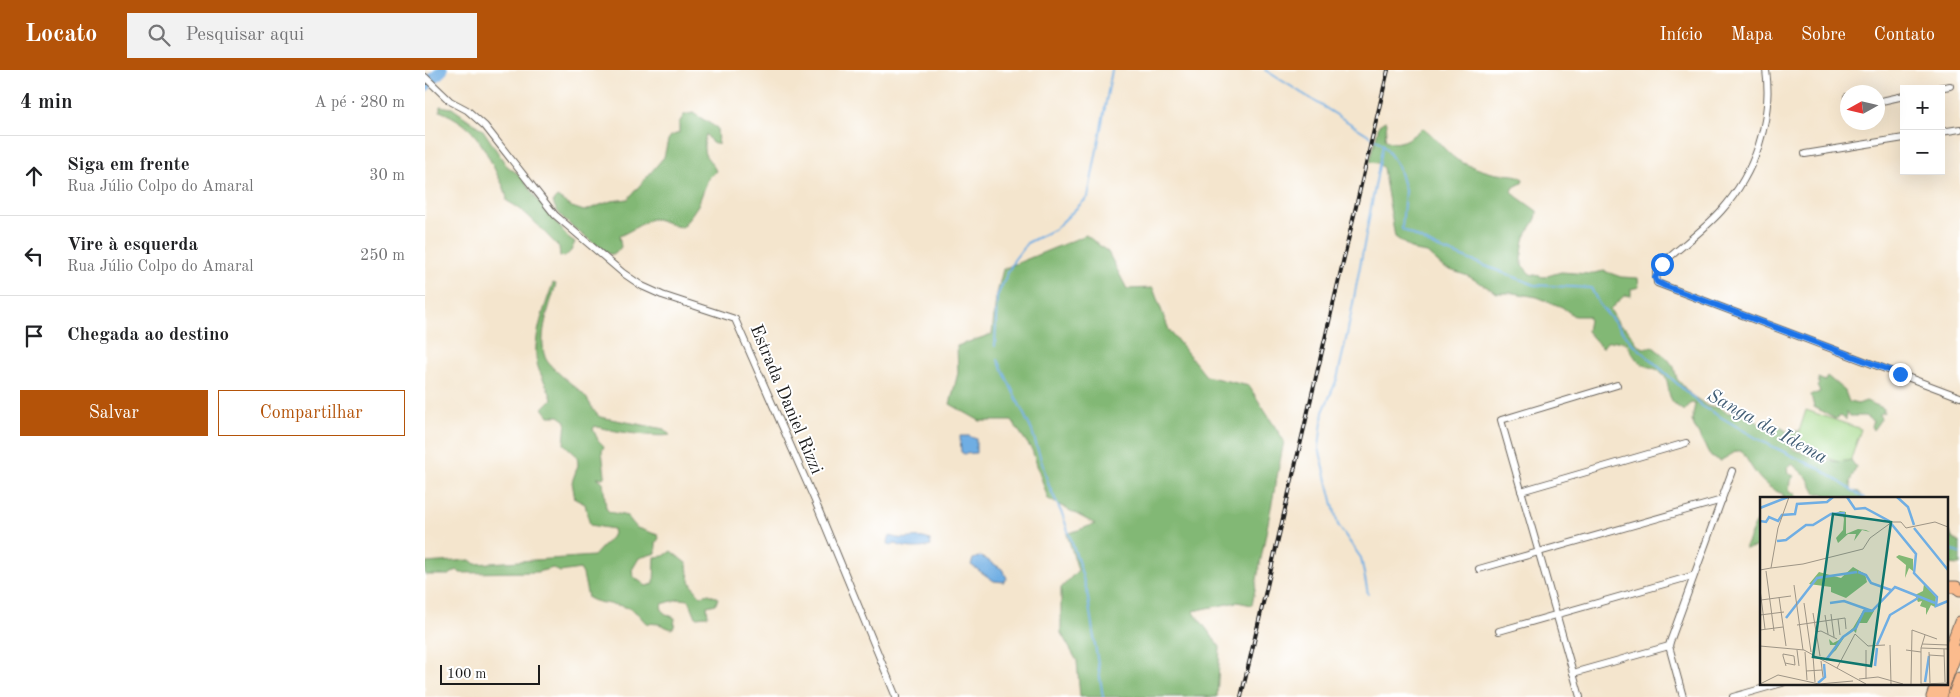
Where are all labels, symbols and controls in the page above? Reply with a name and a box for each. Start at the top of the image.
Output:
search box [127,13,477,58]
icon: search [145,21,173,49]
text: Locato [25,23,97,47]
text: Pesquisar aqui [185,26,304,45]
text: Início [1659,26,1703,44]
text: Mapa [1731,26,1773,44]
text: Sobre [1801,26,1846,44]
text: Contato [1874,26,1935,44]
north arrow [1840,85,1885,130]
map controls [1900,85,1945,175]
button: + [1900,85,1945,130]
text: 4 min [20,92,73,113]
text: A pé · 280 m [314,95,405,111]
button: − [1900,130,1945,175]
text: Siga em frente [67,156,190,175]
icon: ahead [20,162,48,190]
text: 30 m [369,168,405,184]
text: Rua Júlio Colpo do Amaral [67,179,254,195]
text: Vire à esquerda [67,236,198,255]
icon: left [20,242,48,270]
text: 250 m [360,248,405,264]
route start [1651,253,1674,276]
text: Rua Júlio Colpo do Amaral [67,259,254,275]
icon: arrive [20,322,48,350]
street label: Estrada Daniel Rizzi [746,322,826,477]
text: Chegada ao destino [67,326,229,345]
route end [1889,363,1912,386]
water label: Sanga da Idema [1704,386,1830,468]
button: Salvar [20,390,208,436]
button: Compartilhar [218,390,405,436]
inset map [1760,497,1947,684]
scale bar [440,662,540,685]
text: 100 m [447,667,486,681]

